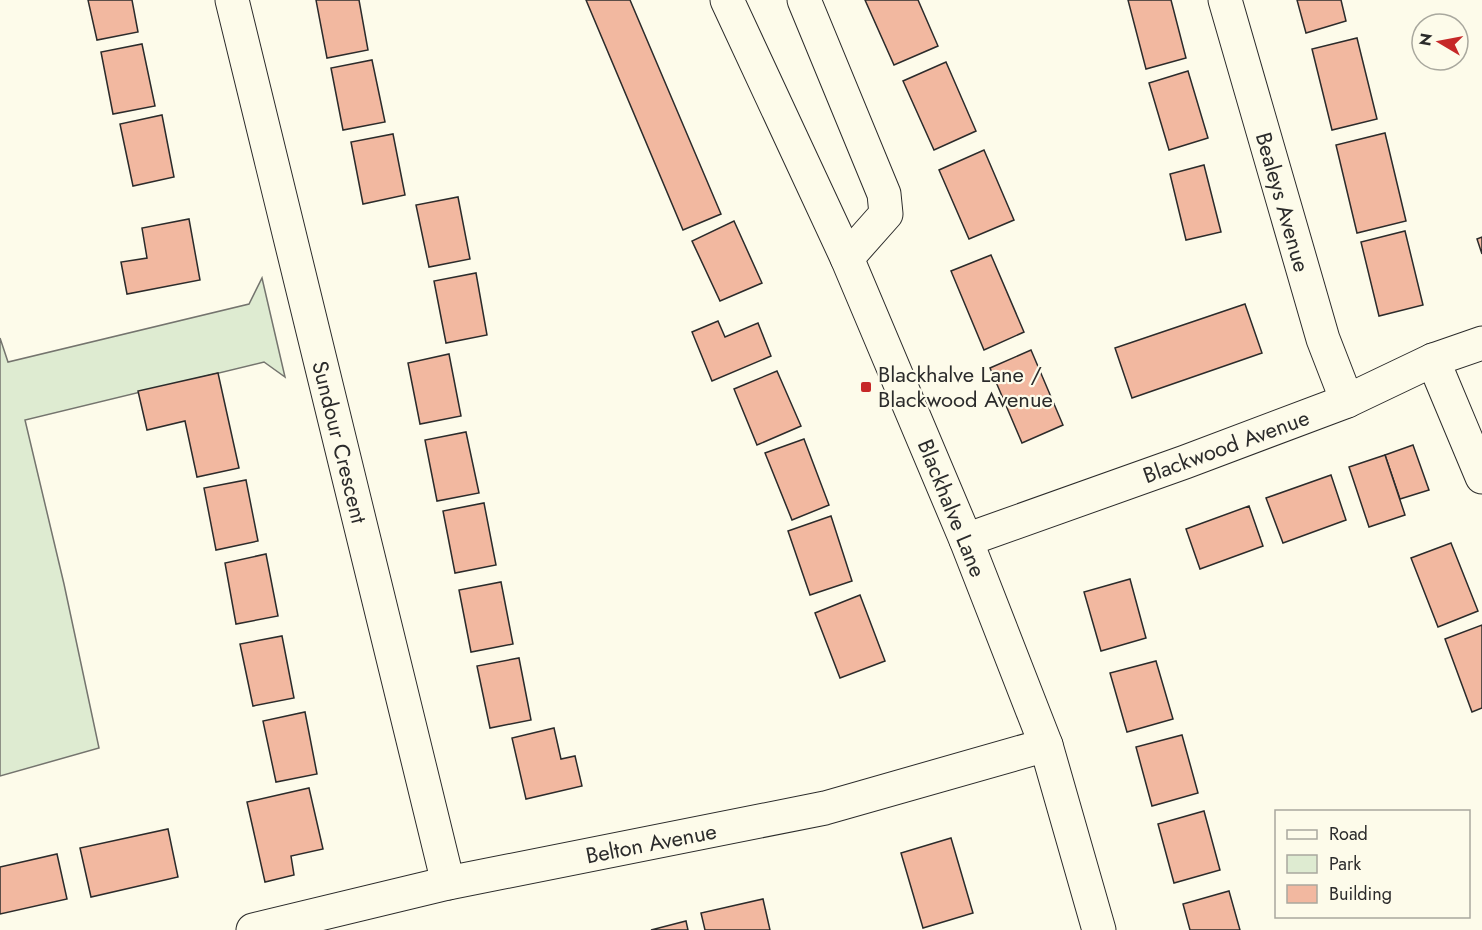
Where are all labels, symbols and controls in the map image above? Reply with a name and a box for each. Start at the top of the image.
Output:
north arrow [1410,12,1470,72]
text: N [1413,31,1438,48]
street label: Bealeys Avenue [1248,128,1318,276]
street label: Sundour Crescent [304,357,376,527]
place label: Blackhalve Lane / Blackwood Avenue [878,358,1053,415]
marker: Blackhalve Lane / Blackwood Avenue [859,380,873,394]
street label: Blackwood Avenue [1138,401,1314,491]
street label: Blackhalve Lane [910,434,994,582]
legend [1275,810,1470,918]
street label: Belton Avenue [583,815,719,871]
text: Road [1329,821,1368,847]
text: Park [1329,851,1361,877]
text: Building [1329,881,1392,907]

